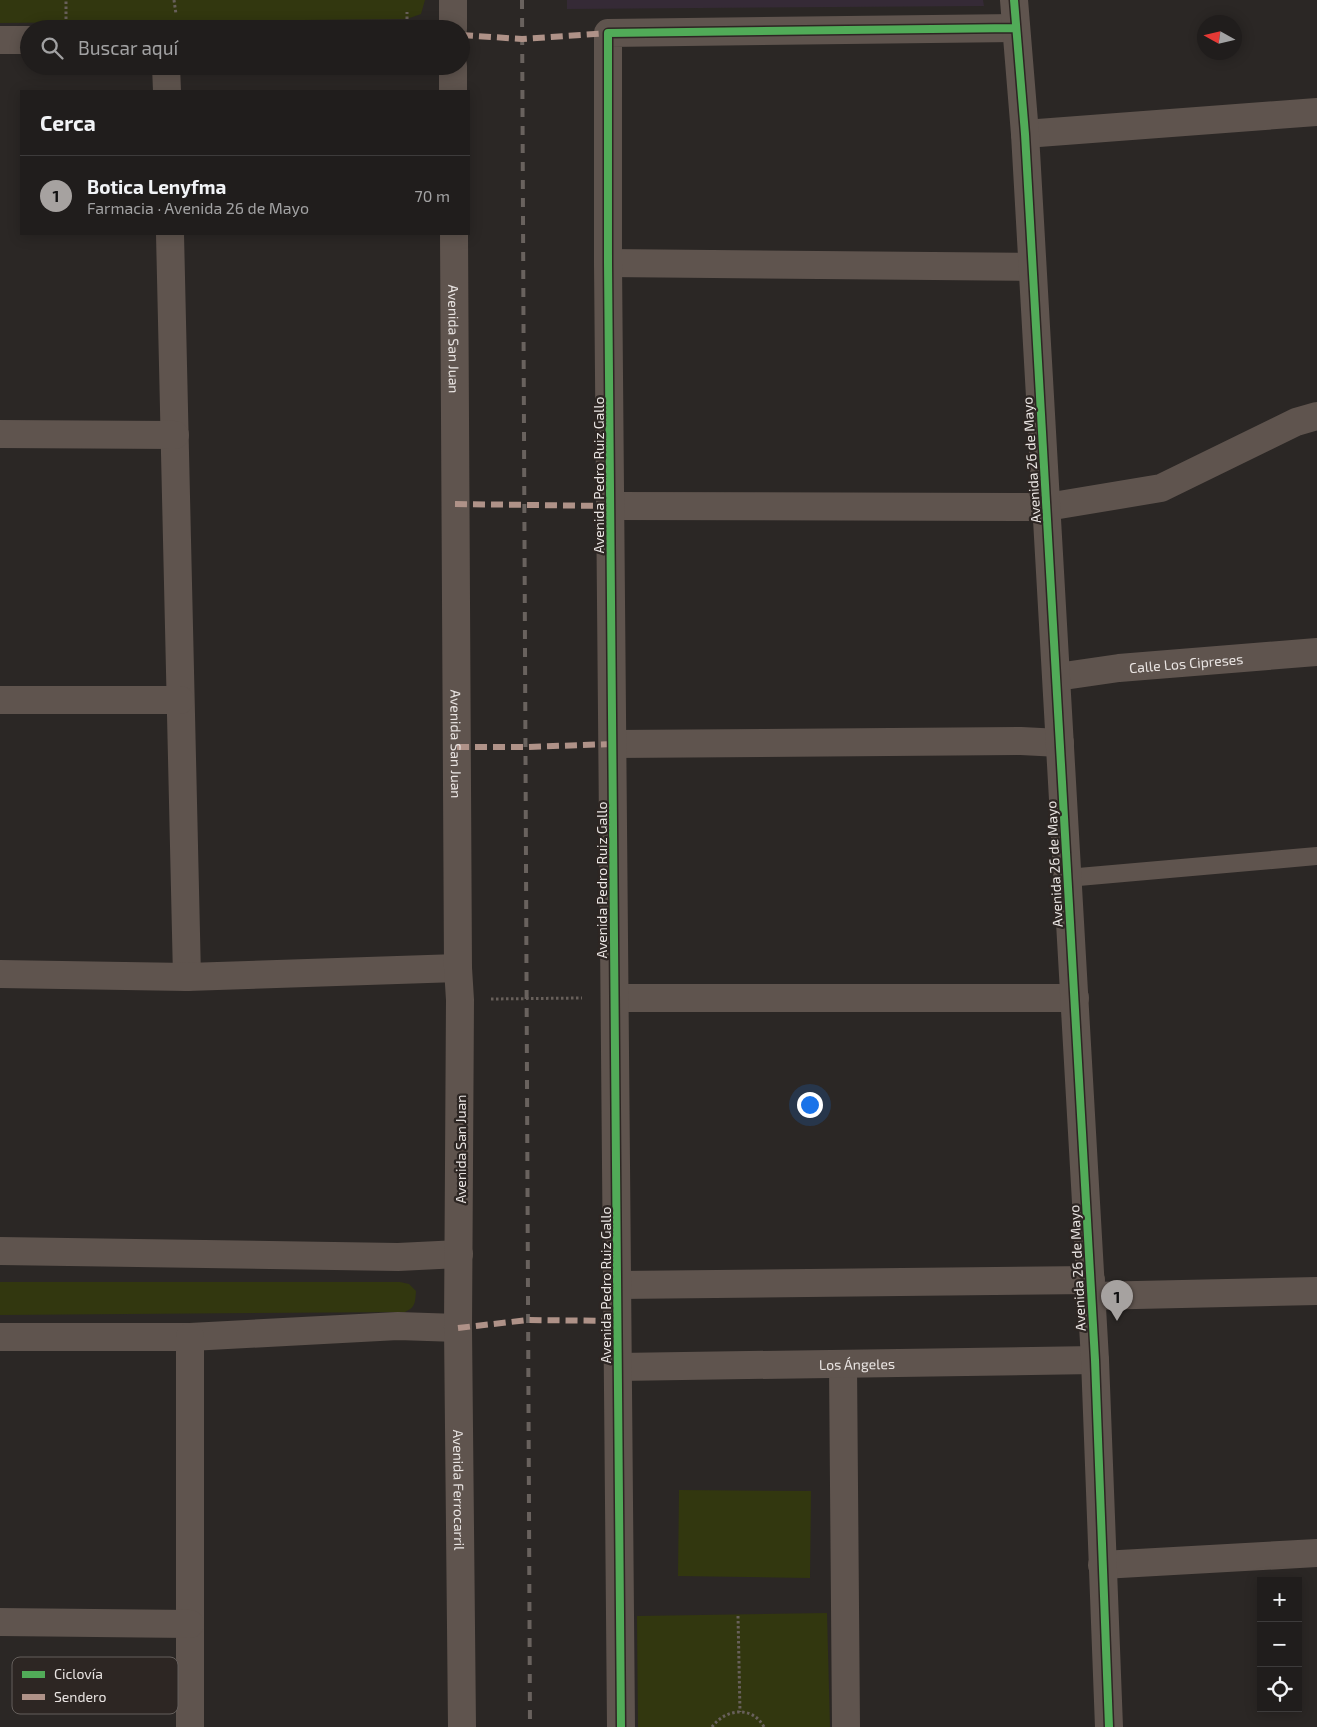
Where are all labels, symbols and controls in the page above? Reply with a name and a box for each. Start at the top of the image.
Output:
north arrow [1197,15,1242,60]
search box [20,20,470,75]
icon: search [38,34,66,62]
text: Buscar aquí [78,36,178,59]
text: Cerca [40,110,96,135]
text: Botica Lenyfma [87,175,226,198]
text: 1 [53,186,59,205]
text: 70 m [415,186,450,205]
text: Farmacia · Avenida 26 de Mayo [87,198,309,217]
street label: Avenida San Juan [446,285,463,393]
street label: Avenida Pedro Ruiz Gallo [590,396,607,554]
street label: Avenida 26 de Mayo [1018,396,1044,524]
street label: Calle Los Cipreses [1128,649,1244,676]
street label: Avenida San Juan [448,690,466,798]
street label: Avenida 26 de Mayo [1042,800,1066,928]
street label: Avenida Pedro Ruiz Gallo [593,801,610,959]
your location [797,1092,823,1118]
street label: Avenida San Juan [452,1095,469,1203]
street label: Avenida 26 de Mayo [1065,1204,1089,1332]
street label: Avenida Pedro Ruiz Gallo [597,1206,614,1364]
pin: 1 [1101,1280,1133,1321]
street label: Los Ángeles [819,1354,895,1373]
street label: Avenida Ferrocarril [451,1429,469,1551]
map controls [1257,1577,1302,1712]
button: + [1257,1577,1302,1622]
button: − [1257,1622,1302,1667]
legend [12,1657,178,1714]
text: Ciclovía [54,1665,103,1682]
button: locate [1257,1667,1302,1712]
text: Sendero [54,1688,106,1705]

